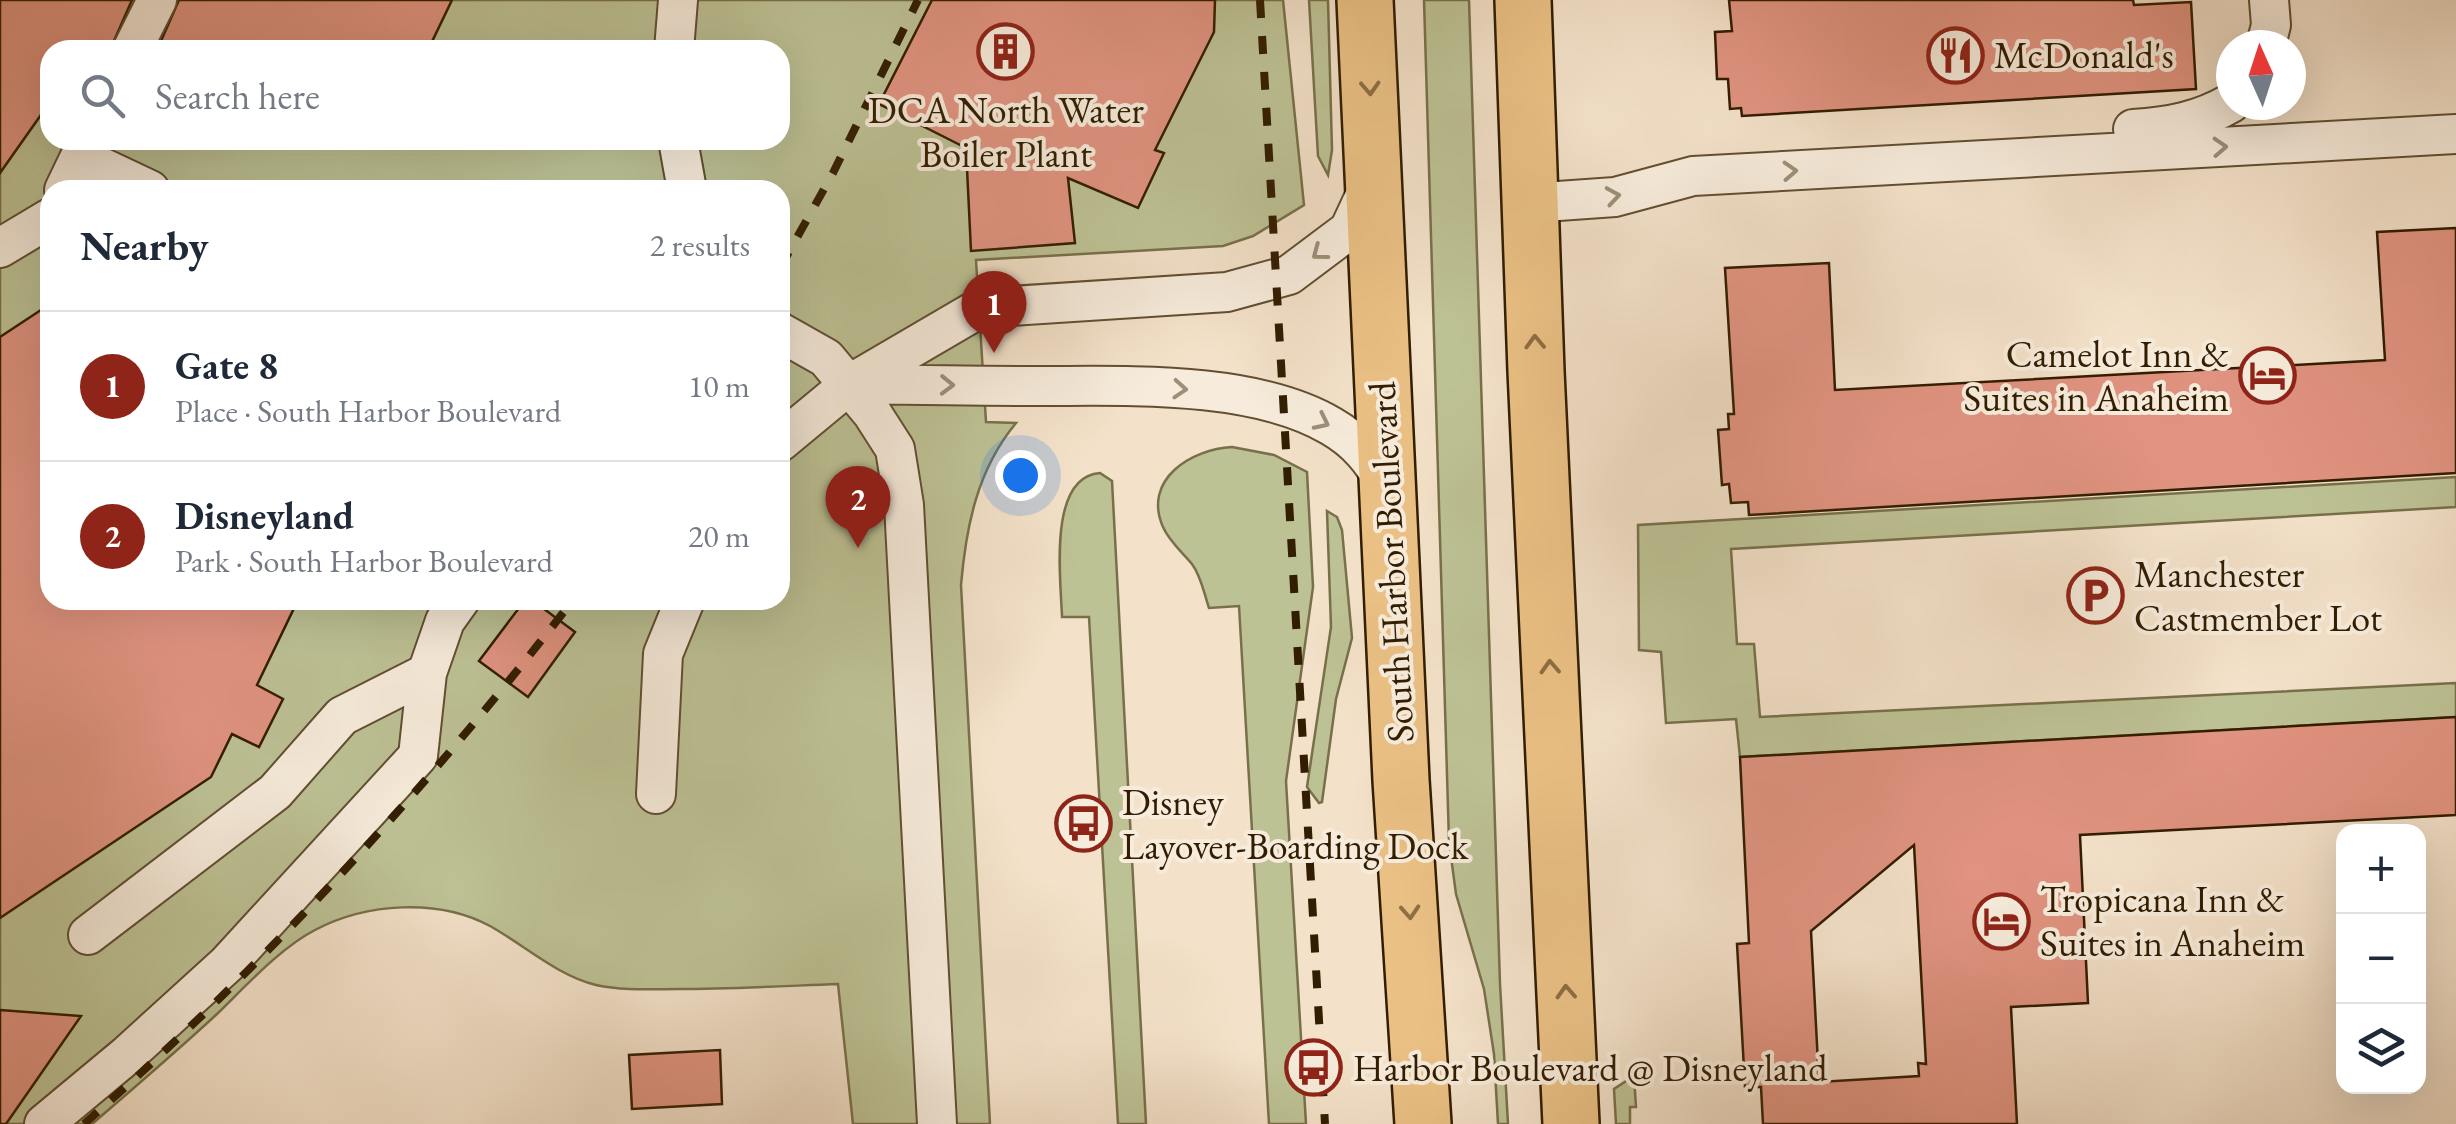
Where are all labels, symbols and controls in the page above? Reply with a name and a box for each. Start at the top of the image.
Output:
building icon: DCA North Water Boiler Plant [976,22,1036,82]
restaurant icon: McDonald's [1925,25,1985,85]
place label: McDonald's [1994,30,2174,79]
north arrow [2216,30,2306,120]
search box [40,40,790,150]
icon: search [75,68,130,123]
text: Search here [155,71,320,120]
one-way arrow [1359,80,1380,96]
place label: DCA North Water Boiler Plant [868,85,1144,178]
one-way arrow [2212,137,2228,158]
one-way arrow [1783,161,1799,182]
one-way arrow [1604,186,1621,207]
text: Nearby [80,218,209,273]
text: 2 results [650,224,750,266]
one-way arrow [1312,242,1330,259]
pin: 1 [962,270,1026,353]
place label: Camelot Inn & Suites in Anaheim [1964,329,2229,422]
one-way arrow [1524,334,1545,350]
text: Gate 8 [175,341,278,390]
hotel icon: Camelot Inn & Suites in Anaheim [2238,346,2298,406]
text: 1 [104,365,121,407]
text: 10 m [688,365,750,407]
one-way arrow [940,374,956,396]
one-way arrow [1173,378,1189,399]
street label: South Harbor Boulevard [1357,380,1424,744]
text: Place · South Harbor Boulevard [175,390,561,432]
one-way arrow [1311,410,1329,430]
your location [995,450,1046,501]
pin: 2 [826,466,890,548]
text: Disneyland [175,491,354,540]
text: 2 [104,515,121,557]
text: 20 m [688,515,750,557]
text: Park · South Harbor Boulevard [175,540,553,582]
place label: Manchester Castmember Lot [2134,549,2382,642]
parking icon: Manchester Castmember Lot [2065,566,2125,626]
one-way arrow [1540,658,1561,674]
place label: Disney Layover-Boarding Dock [1122,777,1469,870]
bus stop icon: Disney Layover-Boarding Dock [1053,794,1113,854]
map controls [2336,824,2426,1094]
button: + [2336,824,2426,914]
place label: Tropicana Inn & Suites in Anaheim [2040,874,2305,967]
hotel icon: Tropicana Inn & Suites in Anaheim [1971,891,2031,951]
one-way arrow [1399,904,1420,920]
button: − [2336,914,2426,1004]
one-way arrow [1555,983,1576,999]
button: layers [2336,1004,2426,1094]
bus stop icon: Harbor Boulevard @ Disneyland [1284,1038,1344,1098]
place label: Harbor Boulevard @ Disneyland [1353,1043,1828,1092]

